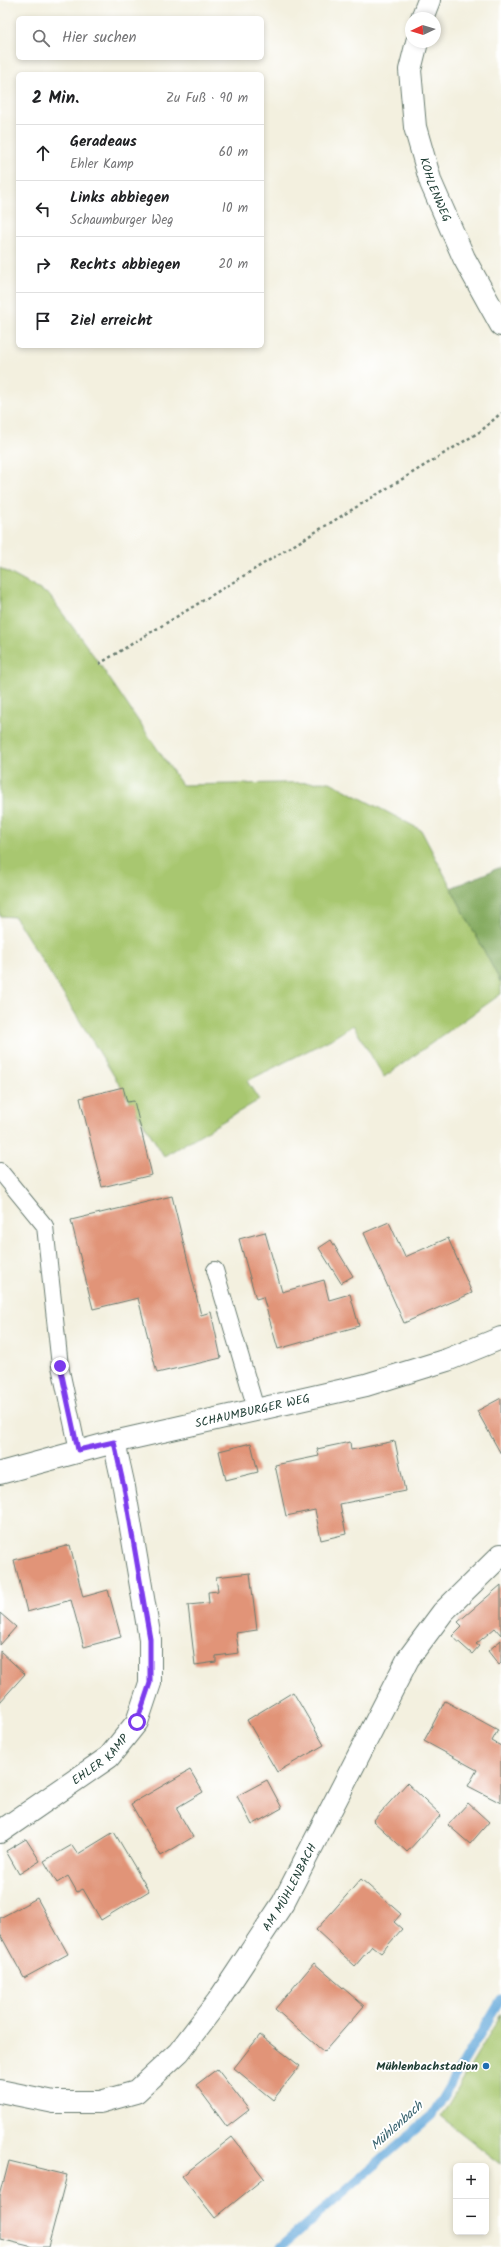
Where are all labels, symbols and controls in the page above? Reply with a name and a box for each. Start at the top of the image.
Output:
north arrow [405,12,441,48]
search box [16,16,264,60]
text: Hier suchen [62,26,136,50]
icon: search [30,27,52,49]
text: 2 Min. [32,85,79,112]
text: Zu Fuß · 90 m [166,88,248,109]
text: Geradeaus [70,130,137,154]
icon: ahead [32,142,54,164]
text: 60 m [219,142,248,163]
text: Ehler Kamp [70,154,133,175]
street label: KOHLENWEG [415,155,456,225]
text: Links abbiegen [70,186,169,210]
icon: left [32,198,54,220]
text: 10 m [222,198,248,219]
text: Schaumburger Weg [70,210,173,231]
text: Rechts abbiegen [70,253,180,277]
icon: right [32,254,54,276]
text: 20 m [218,254,248,275]
text: Ziel erreicht [70,309,153,333]
icon: arrive [32,310,54,332]
route end [51,1357,69,1375]
street label: SCHAUMBURGER WEG [193,1388,312,1433]
route start [128,1713,146,1731]
street label: EHLER KAMP [68,1730,134,1790]
street label: AM MÜHLENBACH [257,1840,322,1935]
place label: Mühlenbachstadion [376,2057,478,2076]
marker: Mühlenbachstadion [481,2061,491,2071]
water label: Mühlenbach [366,2096,429,2156]
map controls [453,2163,489,2235]
button: + [453,2163,489,2199]
button: − [453,2199,489,2235]

